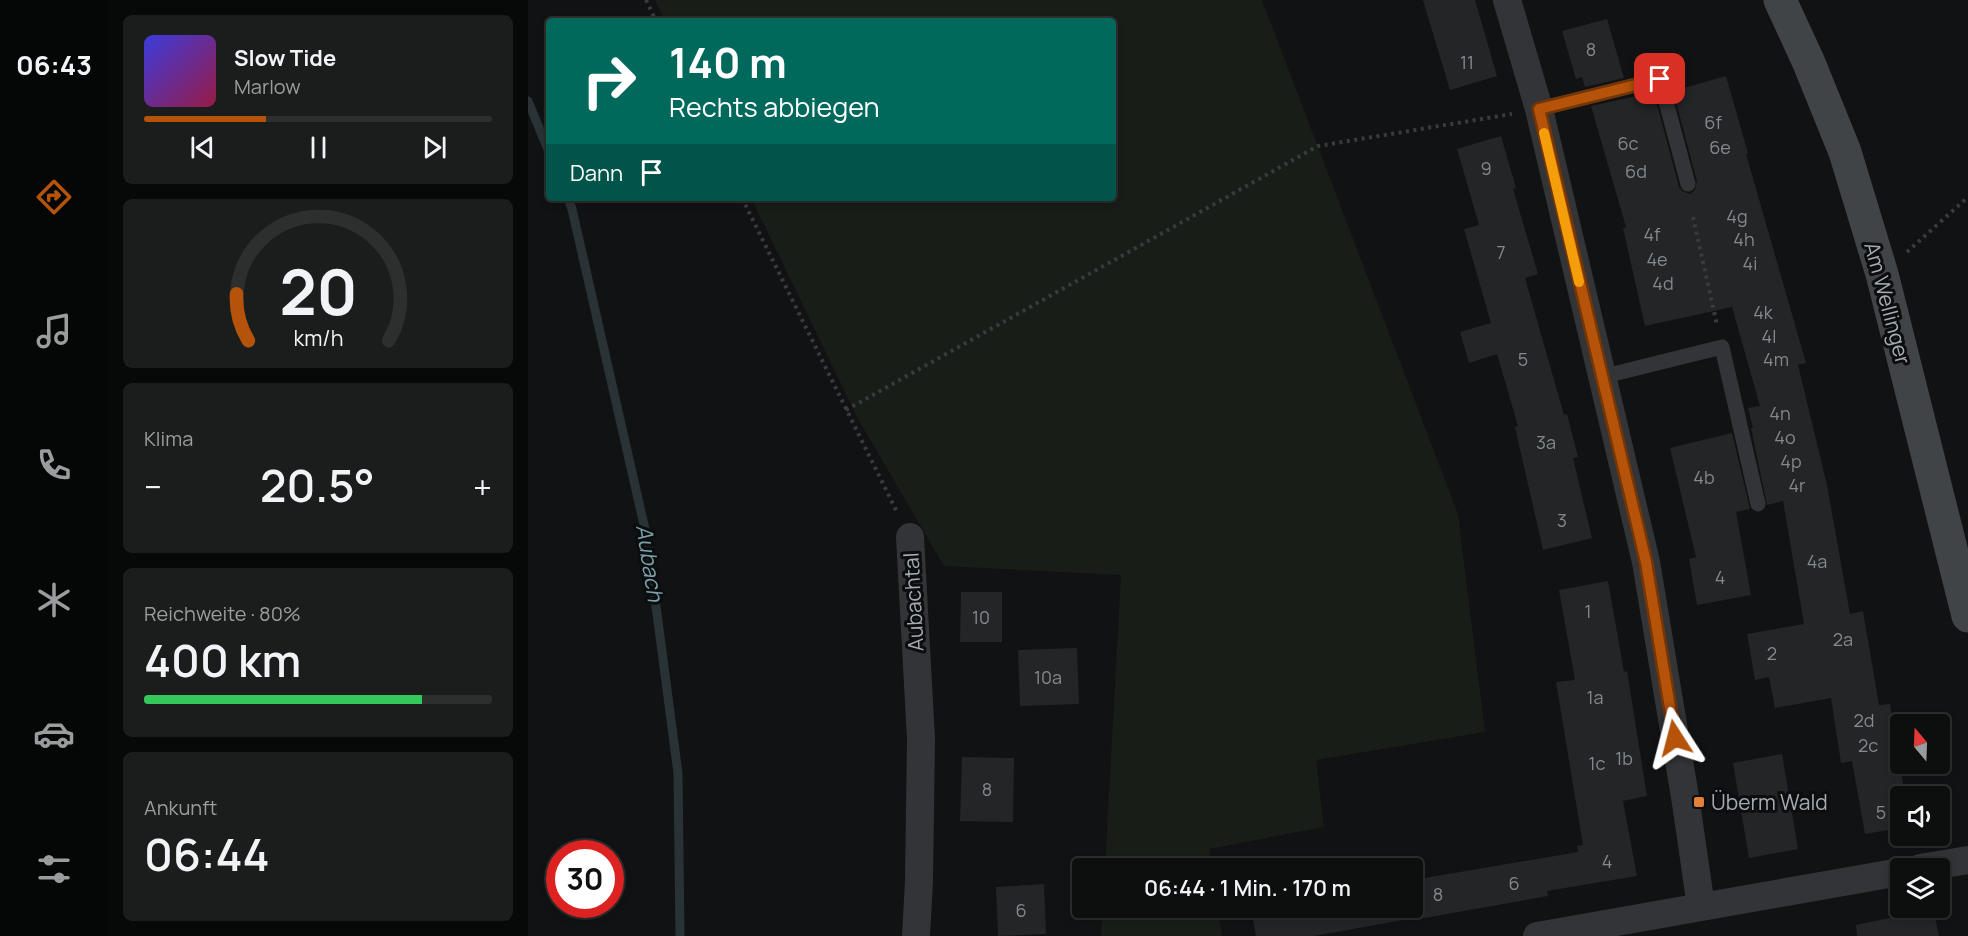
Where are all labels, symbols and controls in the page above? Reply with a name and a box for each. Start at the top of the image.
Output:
text: 140 m [669,33,787,91]
house number: 8 [1586,37,1596,61]
icon: right [570,42,648,120]
text: Slow Tide [234,43,336,73]
text: 06:43 [16,46,92,83]
house number: 11 [1460,50,1474,74]
pin [1634,53,1685,104]
icon: arrive [1643,62,1676,95]
text: Marlow [234,73,301,100]
text: Rechts abbiegen [669,88,880,125]
house number: 6f [1704,110,1722,134]
icon: previous [186,131,219,164]
icon: pause [302,131,335,164]
icon: next [418,131,451,164]
house number: 6c [1617,131,1639,155]
house number: 6e [1709,135,1731,159]
icon: arrive [635,156,668,189]
house number: 9 [1480,156,1492,180]
text: Dann [570,158,623,188]
house number: 6d [1625,159,1647,183]
icon: directions [33,176,75,218]
house number: 4g [1726,204,1748,228]
house number: 4f [1644,222,1661,246]
house number: 4h [1733,227,1755,251]
street label: Am Wellinger [1858,239,1918,368]
house number: 7 [1496,240,1506,264]
house number: 4e [1646,247,1668,271]
text: 20 [279,248,357,334]
house number: 4i [1743,251,1757,275]
house number: 4d [1652,271,1674,295]
house number: 4k [1753,300,1774,324]
icon: music [33,310,75,352]
text: km/h [293,323,343,352]
house number: 4l [1762,324,1776,348]
house number: 5 [1518,347,1528,371]
house number: 4m [1763,347,1789,371]
house number: 4n [1769,401,1791,425]
text: Klima [144,425,193,452]
house number: 4o [1774,425,1796,449]
house number: 3a [1536,430,1556,454]
icon: phone [33,444,75,486]
house number: 4p [1780,449,1802,473]
text: 20.5° [260,454,375,516]
text: − [144,464,162,509]
text: + [473,464,492,509]
house number: 4b [1693,465,1715,489]
house number: 4r [1788,473,1806,497]
house number: 3 [1557,508,1567,532]
water label: Aubach [629,522,671,605]
house number: 4a [1807,549,1827,573]
street label: Aubachtal [896,552,930,652]
house number: 4 [1715,565,1725,589]
icon: climate [33,579,75,621]
house number: 1 [1584,599,1592,623]
text: Reichweite · 80% [144,600,301,627]
house number: 10 [972,605,990,629]
house number: 2a [1833,627,1853,651]
text: 400 km [144,629,301,691]
house number: 2 [1767,641,1777,665]
house number: 10a [1034,665,1062,689]
house number: 1a [1586,685,1604,709]
position arrow [1643,706,1707,770]
house number: 2d [1854,708,1874,732]
icon: car [33,713,75,755]
north arrow [1890,714,1950,774]
map controls [1890,714,1950,918]
house number: 2c [1858,733,1878,757]
house number: 1b [1615,746,1633,770]
house number: 1c [1589,751,1606,775]
house number: 8 [982,777,992,801]
button: sound [1890,786,1950,846]
place label: Überm Wald [1711,788,1828,816]
text: Ankunft [144,794,217,821]
marker: Überm Wald [1692,795,1706,809]
house number: 5 [1876,800,1886,824]
text: 06:44 [144,823,270,885]
speed limit sign: 30 [546,840,624,918]
icon: filters [33,848,75,890]
house number: 4 [1602,849,1612,873]
button: layers [1890,858,1950,918]
house number: 6 [1508,871,1520,895]
text: 06:44 · 1 Min. · 170 m [1144,873,1351,903]
house number: 8 [1433,882,1443,906]
house number: 6 [1015,898,1027,922]

